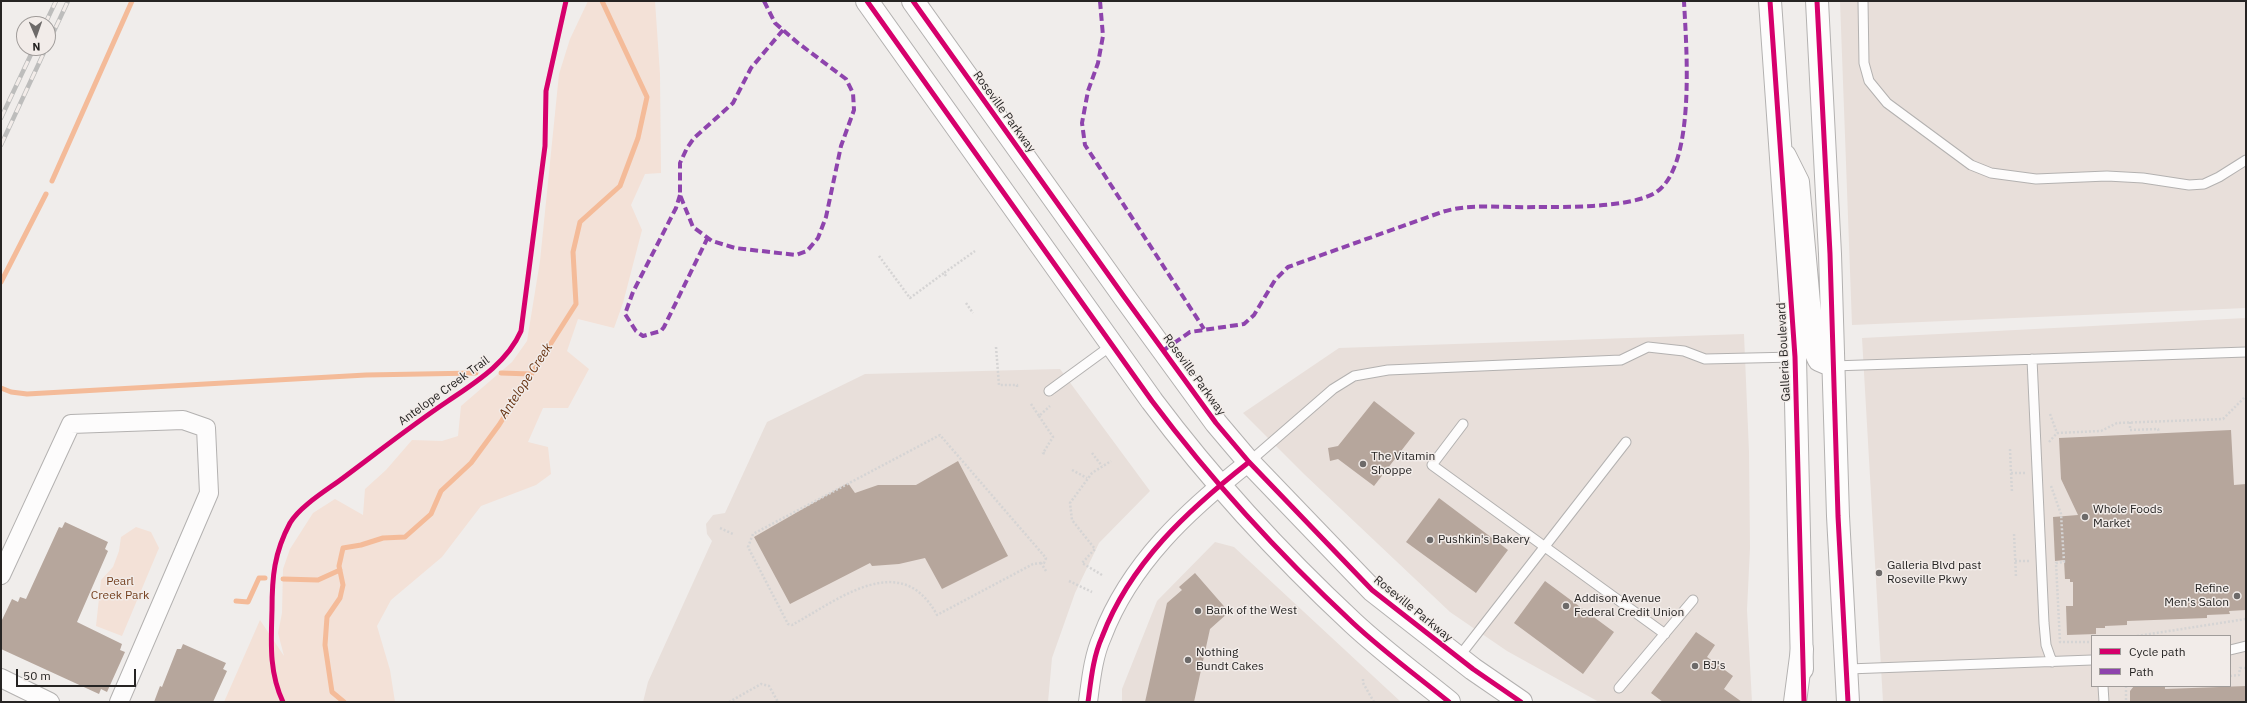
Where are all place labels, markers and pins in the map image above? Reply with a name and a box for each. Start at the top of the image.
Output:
place label: The Vitamin Shoppe [1371,450,1435,478]
marker: The Vitamin Shoppe [1358,459,1368,469]
place label: Whole Foods Market [2093,503,2163,531]
marker: Whole Foods Market [2080,512,2090,522]
place label: Pushkin's Bakery [1438,533,1530,547]
marker: Pushkin's Bakery [1425,535,1435,545]
place label: Galleria Blvd past Roseville Pkwy [1887,559,1981,587]
marker: Galleria Blvd past Roseville Pkwy [1874,568,1884,578]
place label: Refine Men's Salon [2164,582,2229,610]
marker: Refine Men's Salon [2232,591,2242,601]
place label: Addison Avenue Federal Credit Union [1574,592,1684,620]
marker: Addison Avenue Federal Credit Union [1561,601,1571,611]
place label: Bank of the West [1206,604,1297,618]
marker: Bank of the West [1193,606,1203,616]
place label: Nothing Bundt Cakes [1196,646,1264,674]
marker: Nothing Bundt Cakes [1183,655,1193,665]
place label: BJ's [1703,659,1726,673]
marker: BJ's [1690,661,1700,671]

